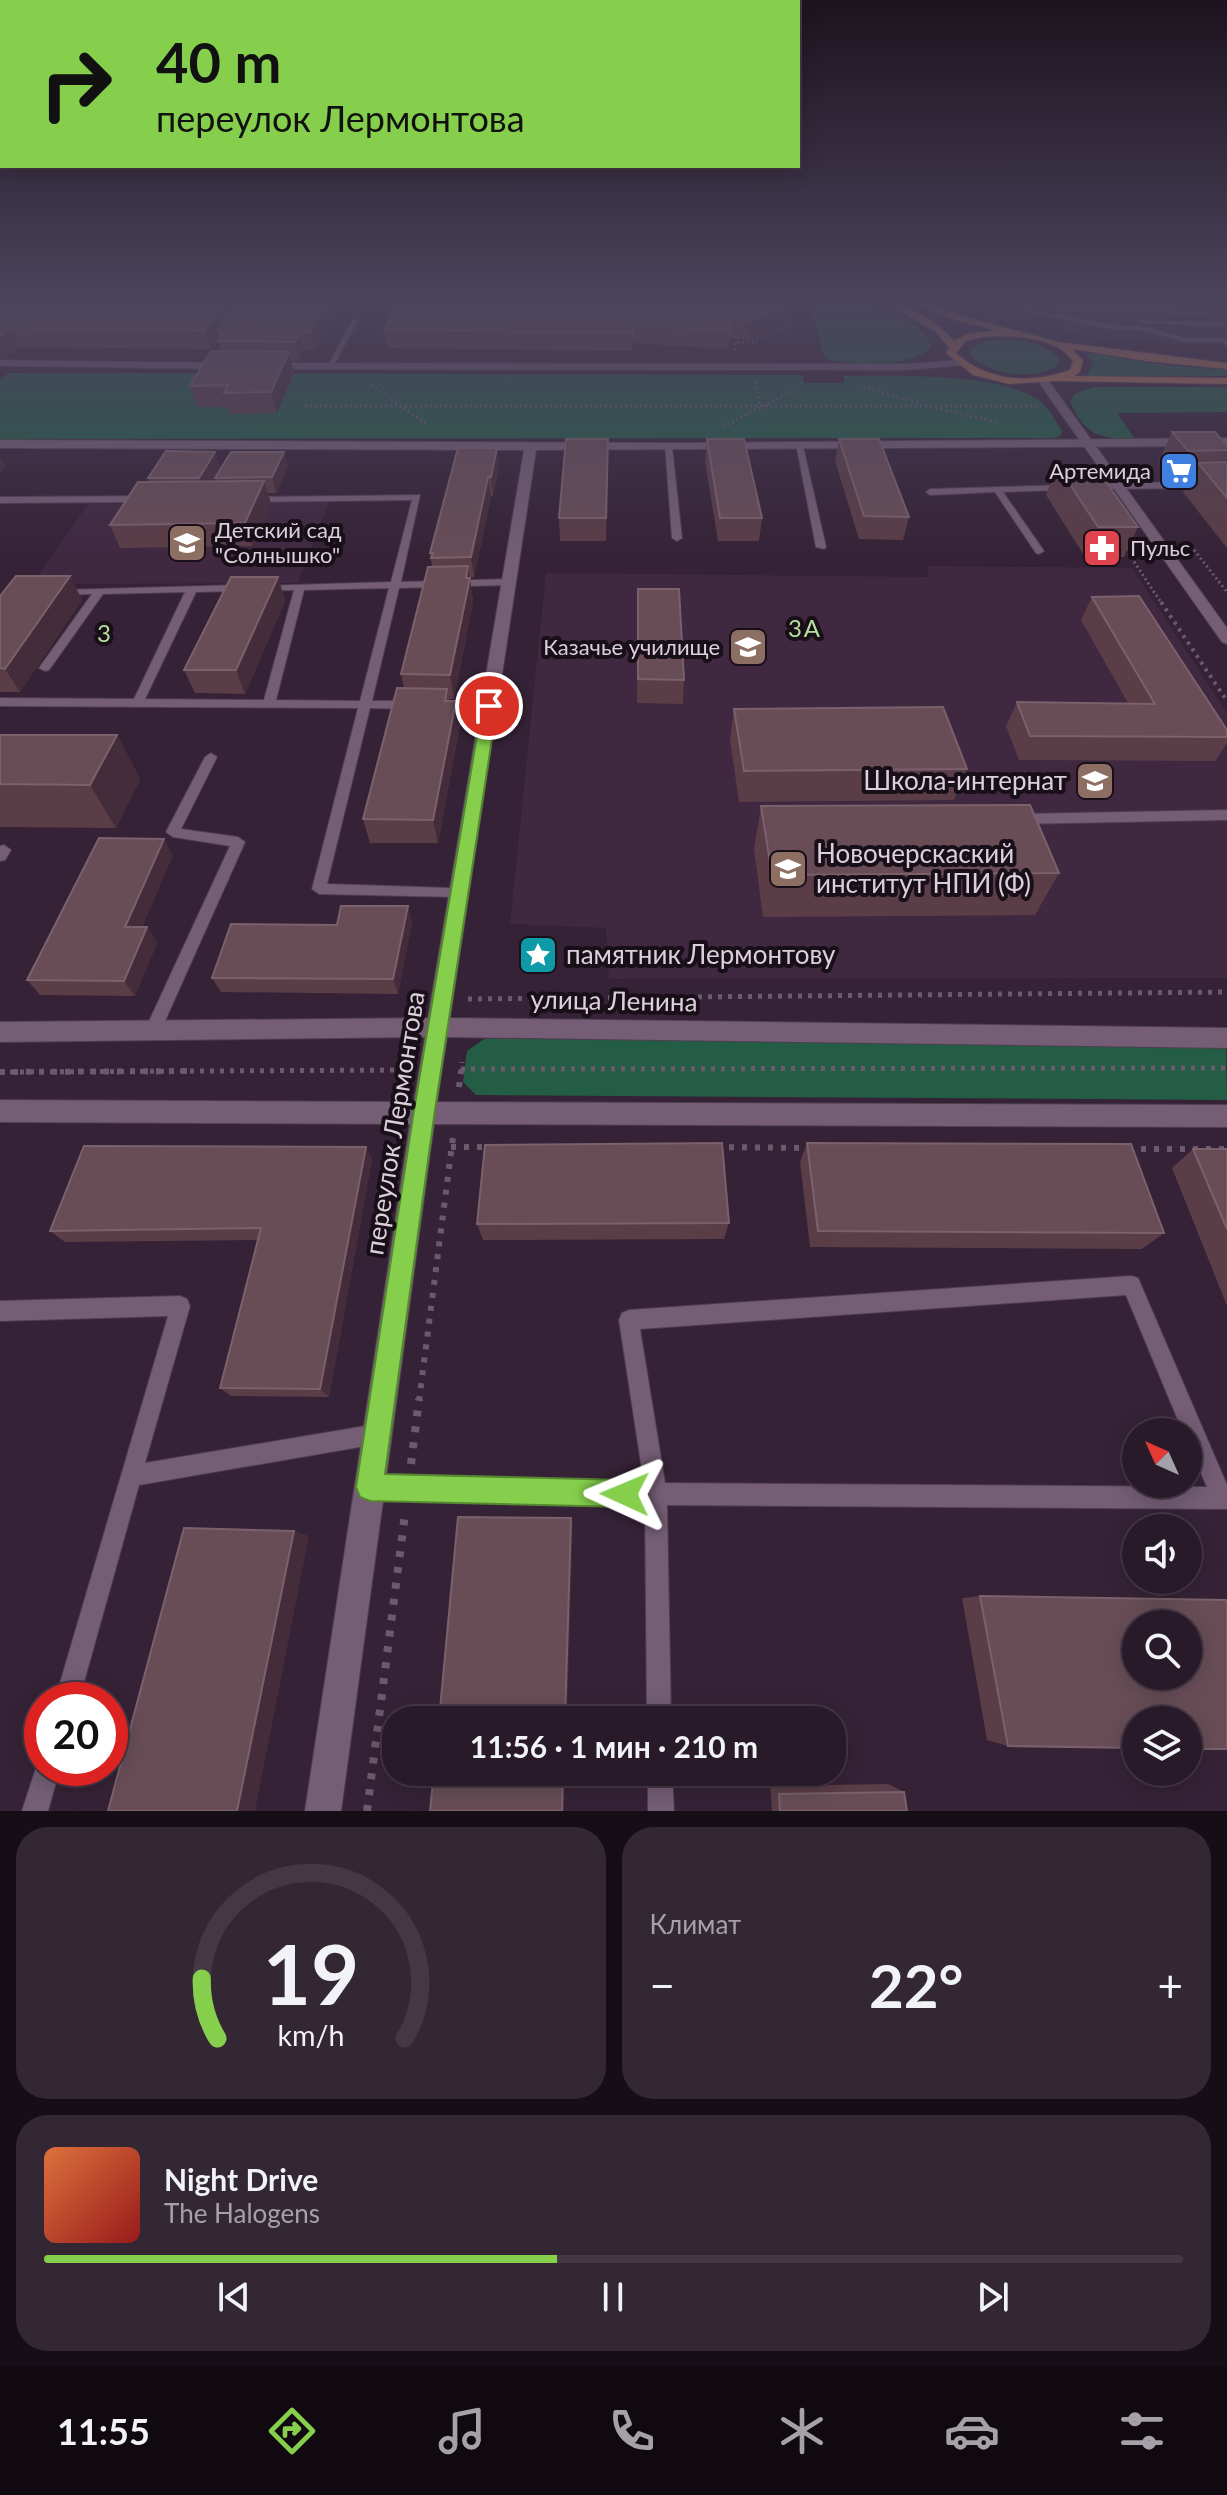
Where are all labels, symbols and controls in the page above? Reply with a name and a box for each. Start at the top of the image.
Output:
text: 40 m [156,28,281,95]
icon: right [24,32,128,136]
text: переулок Лермонтова [156,96,525,140]
supermarket icon: Артемида [1158,450,1200,492]
place label: Артемида [1049,457,1151,484]
place label: Детский сад "Солнышко" [215,516,342,568]
school or university icon: Детский сад "Солнышко" [166,522,208,564]
pharmacy icon: Пульс [1081,527,1123,569]
place label: Пульс [1130,534,1190,561]
district label: 3А [788,613,822,642]
district label: 3 [97,618,113,647]
school or university icon: Казачье училище [727,626,769,668]
place label: Казачье училище [543,633,720,660]
pin [455,672,523,740]
icon: arrive [467,684,511,728]
school or university icon: Школа-интернат [1074,760,1116,802]
place label: Школа-интернат [863,764,1067,796]
place label: Новочерскаский институт НПИ (Ф) [816,837,1031,899]
school or university icon: Новочерскаский институт НПИ (Ф) [767,848,809,890]
place icon: памятник Лермонтову [517,934,559,976]
place label: памятник Лермонтову [566,938,836,970]
street label: улица Ленина [530,983,698,1017]
street label: переулок Лермонтова [357,989,431,1257]
north arrow [1122,1418,1202,1498]
map controls [1122,1418,1202,1786]
position arrow [583,1452,667,1536]
button: sound [1122,1514,1202,1594]
button: search [1122,1610,1202,1690]
speed limit sign: 20 [24,1682,128,1786]
button: layers [1122,1706,1202,1786]
text: 11:56 · 1 мин · 210 m [470,1728,758,1764]
text: Климат [650,1908,741,1940]
text: 19 [263,1923,359,2023]
text: 22° [869,1949,964,2021]
text: − [650,1959,675,2011]
text: + [1157,1959,1183,2011]
text: km/h [277,2018,344,2052]
text: Night Drive [164,2161,318,2197]
text: The Halogens [164,2197,320,2229]
icon: previous [212,2275,256,2319]
icon: pause [591,2275,635,2319]
icon: next [971,2275,1015,2319]
icon: directions [264,2403,320,2459]
icon: music [434,2403,490,2459]
icon: phone [604,2403,660,2459]
icon: climate [774,2403,830,2459]
icon: car [944,2403,1000,2459]
icon: filters [1114,2403,1170,2459]
text: 11:55 [57,2409,150,2453]

